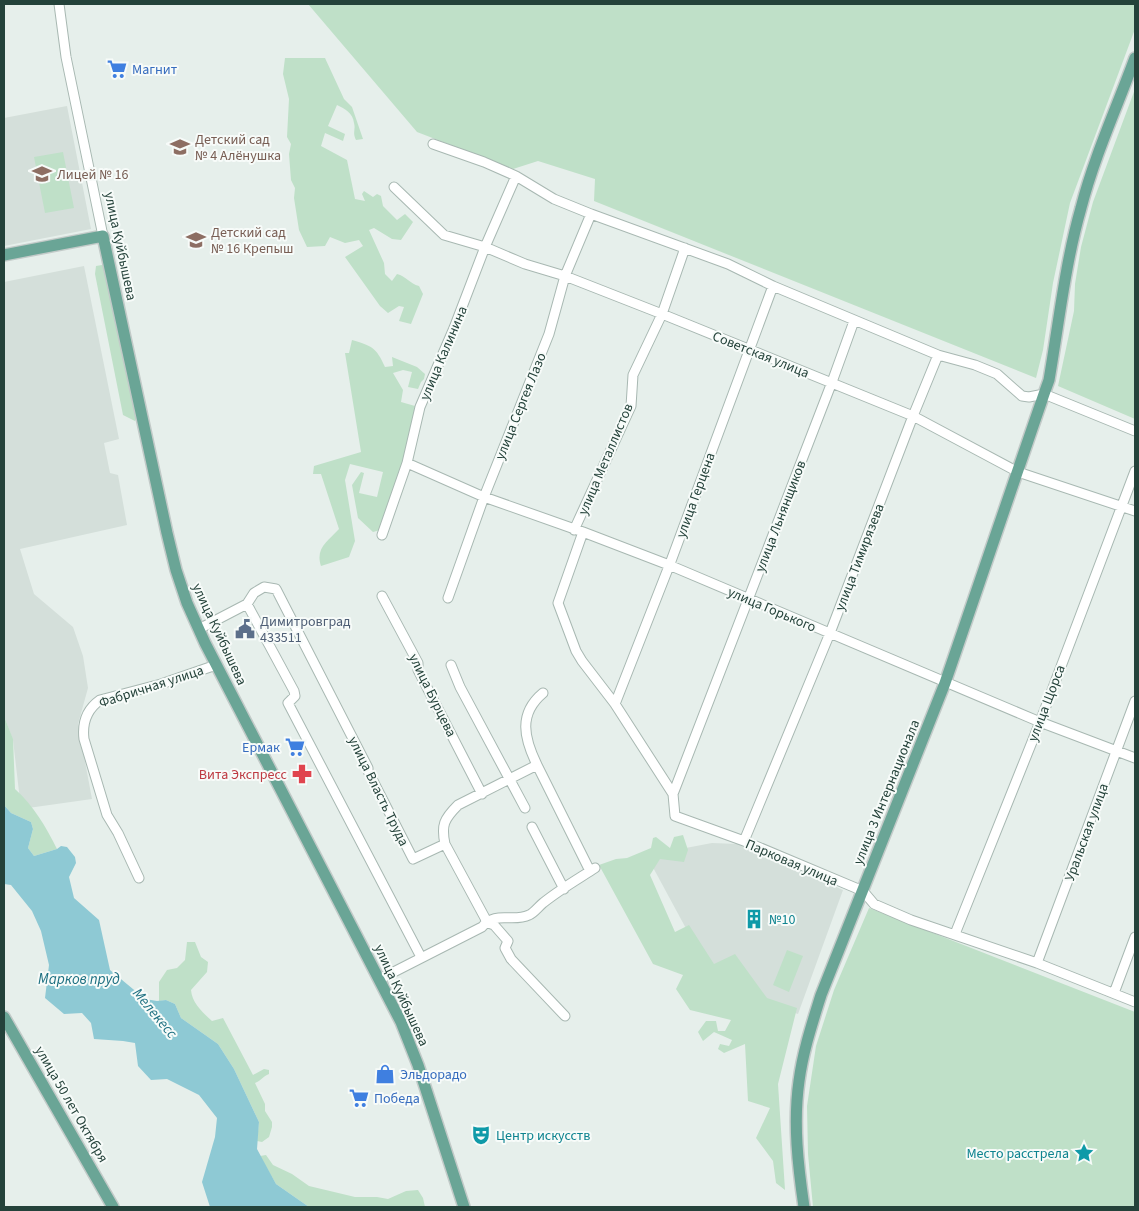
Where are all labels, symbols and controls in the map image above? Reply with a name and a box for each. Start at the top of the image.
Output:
supermarket icon: Магнит [106,58,128,80]
place label: Магнит [132,60,178,80]
place label: Детский сад № 4 Алёнушка [195,130,281,166]
school or university icon: Детский сад № 4 Алёнушка [169,136,191,158]
school or university icon: Лицей № 16 [31,163,53,185]
place label: Лицей № 16 [57,165,128,185]
street label: улица Куйбышева [99,190,141,302]
place label: Детский сад № 16 Крепыш [211,223,294,259]
school or university icon: Детский сад № 16 Крепыш [185,229,207,251]
street label: улица Калинина [415,303,473,404]
street label: Советская улица [709,326,812,383]
street label: улица Сергея Лазо [490,350,552,463]
street label: улица Металлистов [573,400,639,518]
street label: улица Герцена [671,450,721,541]
street label: улица Льнянщиков [750,458,811,575]
street label: улица Тимирязева [830,501,890,614]
street label: улица Куйбышева [187,580,251,689]
street label: улица Горького [724,582,819,638]
place label: Димитровград 433511 [260,612,351,648]
public building icon: Димитровград 433511 [234,618,256,640]
street label: улица Бурцева [403,650,461,741]
street label: Фабричная улица [96,661,206,713]
street label: улица Щорса [1023,662,1071,745]
street label: улица 3 Интернационала [849,717,925,868]
street label: улица Власть Труда [343,733,413,850]
supermarket icon: Ермак [284,736,306,758]
place label: Ермак [242,738,280,758]
pharmacy icon: Вита Экспресс [291,763,313,785]
place label: Вита Экспресс [199,765,288,785]
street label: Уральская улица [1060,781,1114,884]
street label: Парковая улица [742,834,841,891]
building icon: №10 [743,908,765,930]
place label: №10 [769,910,795,930]
street label: улица Куйбышева [369,941,433,1050]
water label: Марков пруд [38,969,120,990]
water label: Мелекесс [127,984,182,1043]
street label: улица 50 лет Октября [30,1043,113,1166]
shop icon: Эльдорадо [374,1063,396,1085]
place label: Эльдорадо [400,1065,467,1085]
supermarket icon: Победа [348,1087,370,1109]
place label: Победа [374,1089,420,1109]
theatre icon: Центр искусств [470,1124,492,1146]
place label: Центр искусств [496,1126,590,1146]
place icon: Место расстрела [1073,1142,1095,1164]
place label: Место расстрела [966,1144,1069,1164]

